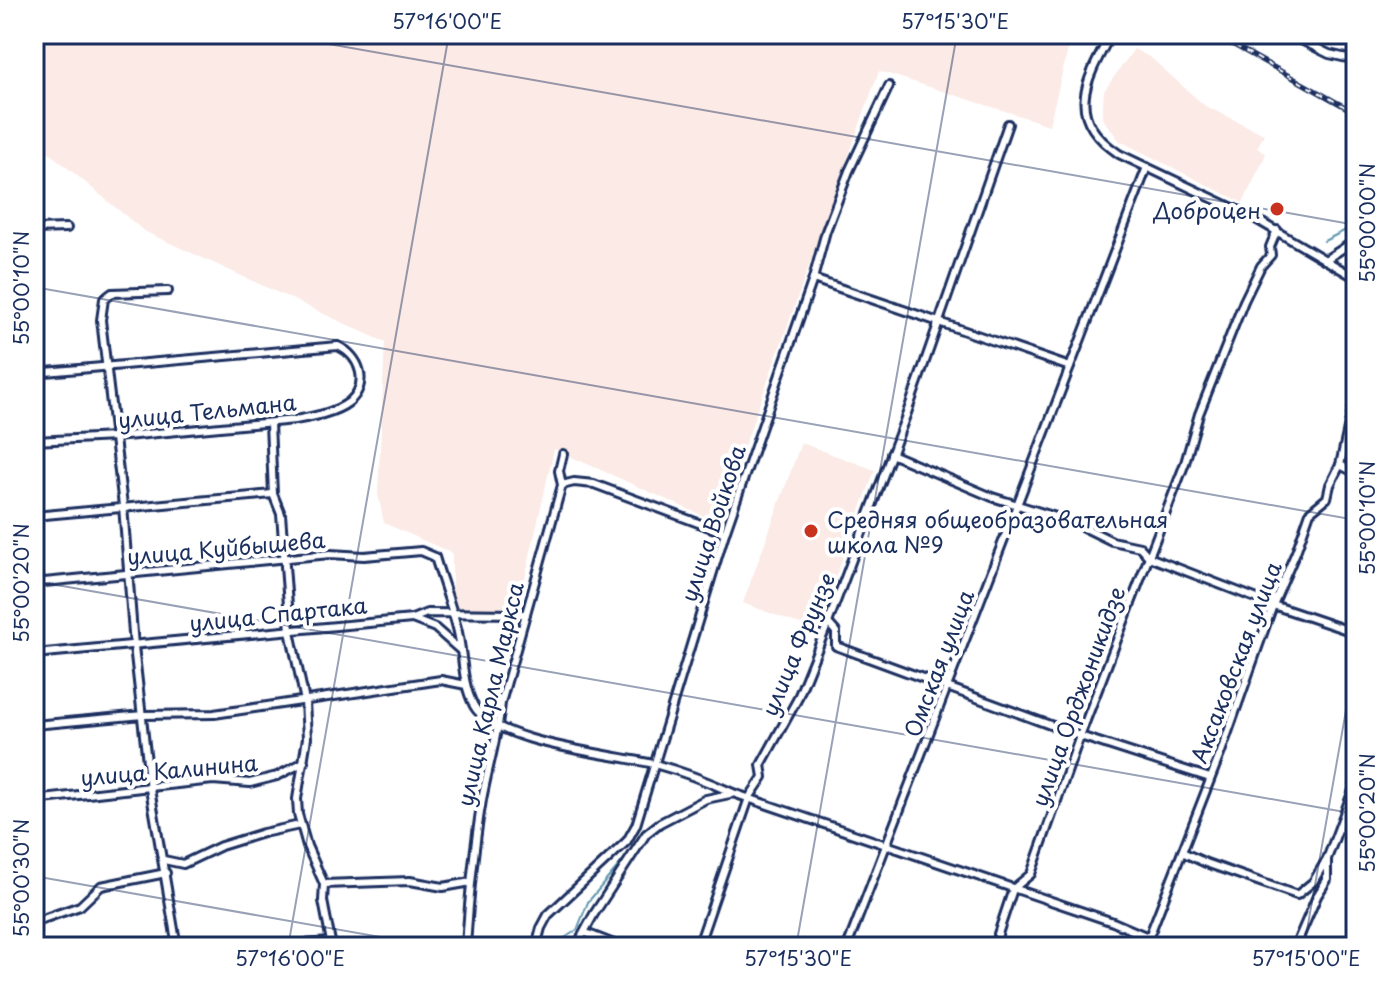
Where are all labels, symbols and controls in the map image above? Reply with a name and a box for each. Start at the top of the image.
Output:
text: 57°16'00"E [392,6,502,36]
text: 57°15'30"E [901,6,1009,36]
text: 55°00'00"N [1352,163,1382,283]
place label: Доброцен [1152,193,1261,226]
marker: Доброцен [1268,200,1286,218]
text: 55°00'10"N [6,231,36,345]
street label: улица Тельмана [116,384,298,436]
street label: улица Войкова [671,440,753,606]
text: 55°00'10"N [1352,461,1382,575]
place label: Средняя общеобразовательная школа №9 [827,502,1168,560]
street label: улица Куйбышева [125,522,327,572]
marker: Средняя общеобразовательная школа №9 [802,522,820,540]
text: 55°00'20"N [6,523,36,643]
street label: Аксаковская улица [1181,556,1289,768]
street label: улица Фрунзе [752,567,842,721]
street label: улица Карла Маркса [447,578,531,809]
street label: улица Орджоникидзе [1022,581,1132,811]
street label: Омская улица [895,584,981,741]
street label: улица Спартака [188,587,369,639]
street label: улица Калинина [79,745,259,793]
text: 55°00'20"N [1352,753,1382,873]
text: 55°00'30"N [6,818,36,938]
text: 57°16'00"E [235,943,345,973]
text: 57°15'30"E [744,943,852,973]
text: 57°15'00"E [1251,943,1361,973]

